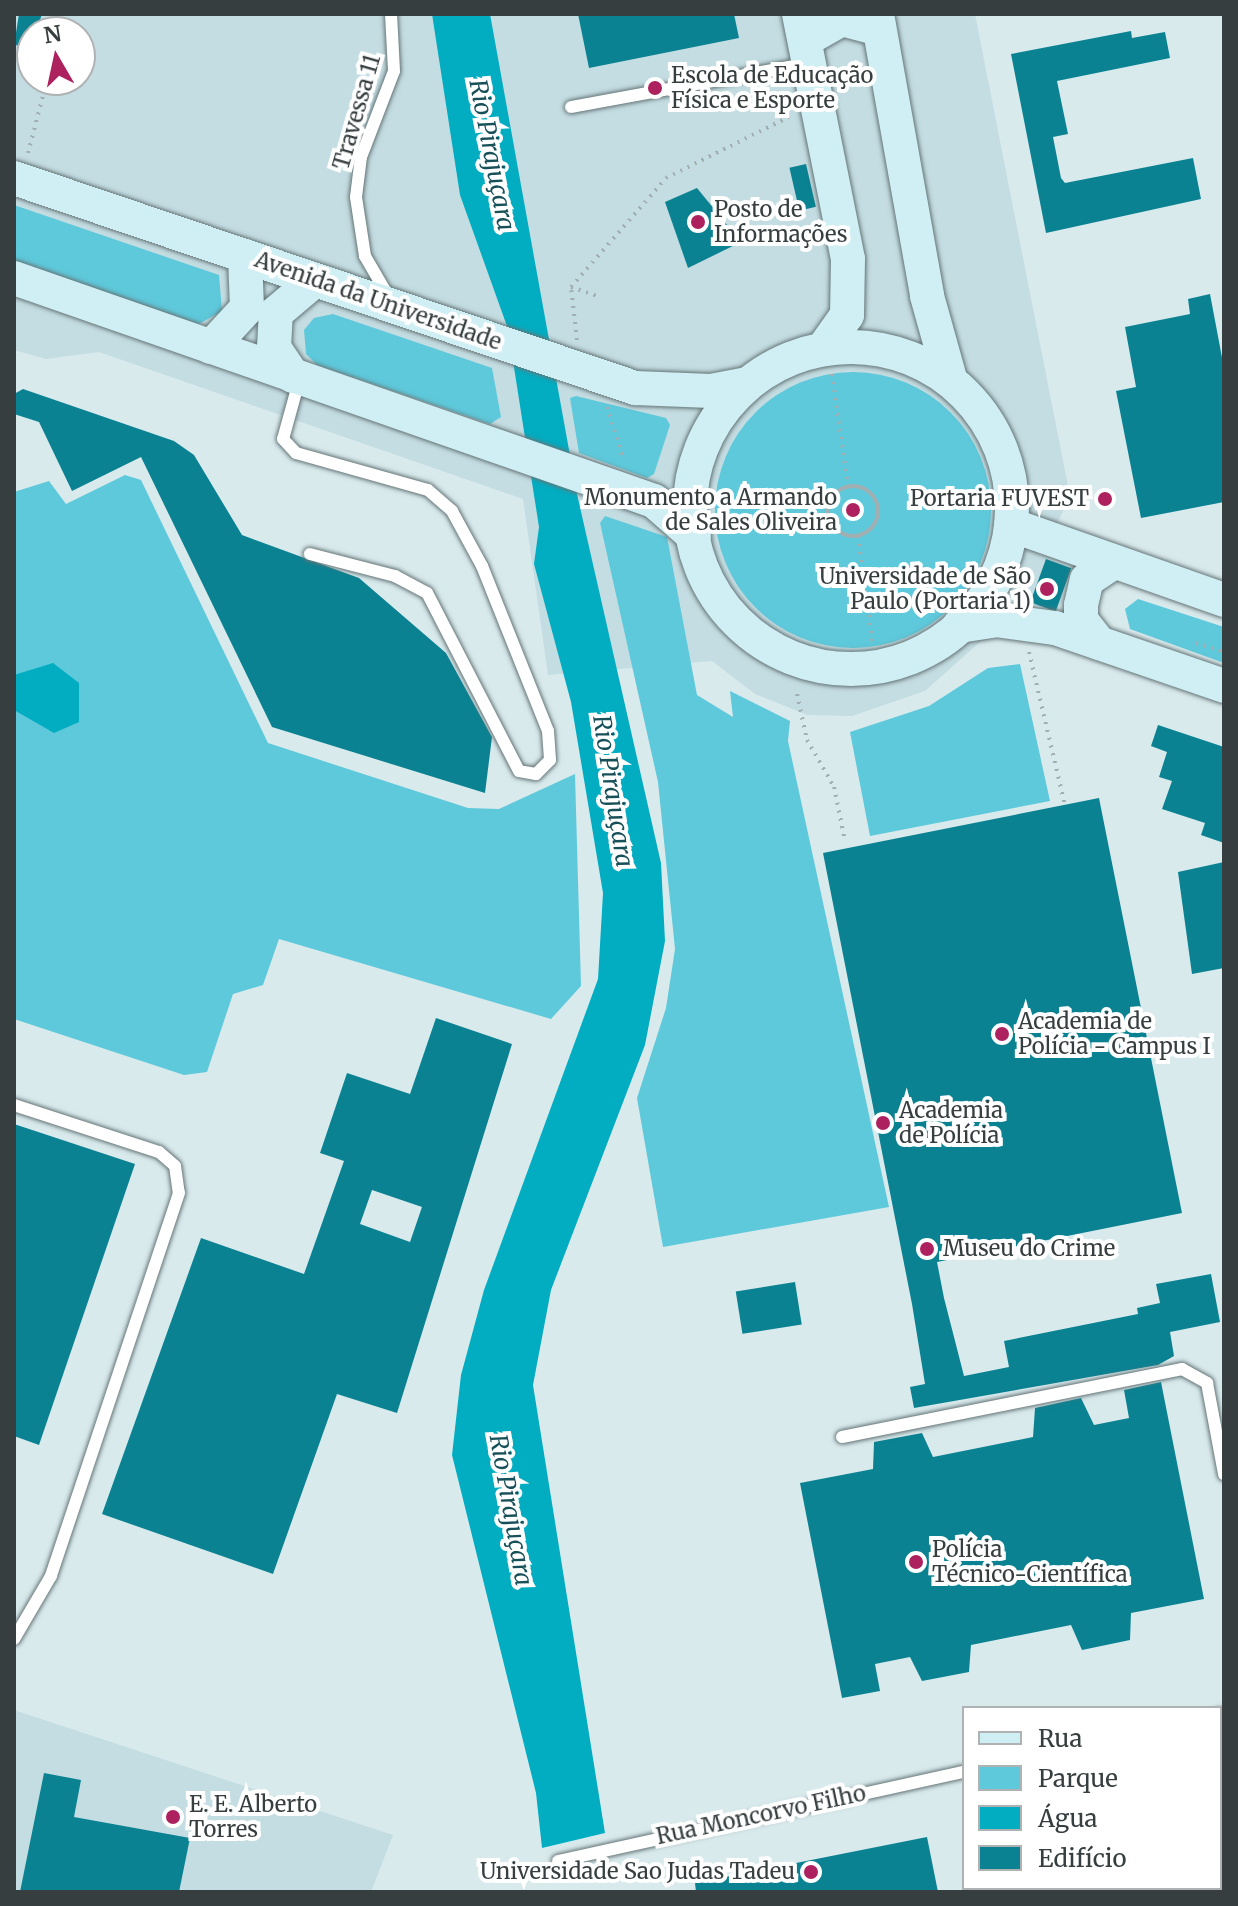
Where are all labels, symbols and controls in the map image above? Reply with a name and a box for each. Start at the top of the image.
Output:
north arrow [16,16,96,96]
text: N [42,19,63,49]
street label: Travessa 11 [328,51,386,173]
place label: Escola de Educação Física e Esporte [671,62,873,114]
water label: Rio Pirajuçara [463,77,521,233]
marker: Escola de Educação Física e Esporte [646,79,664,97]
place label: Posto de Informações [714,196,848,248]
marker: Posto de Informações [689,213,707,231]
street label: Avenida da Universidade [251,246,505,356]
place label: Monumento a Armando de Sales Oliveira [584,484,837,536]
place label: Portaria FUVEST [910,486,1089,512]
marker: Portaria FUVEST [1096,490,1114,508]
marker: Monumento a Armando de Sales Oliveira [844,501,862,519]
place label: Universidade de São Paulo (Portaria 1) [819,563,1031,614]
marker: Universidade de São Paulo (Portaria 1) [1038,580,1056,598]
water label: Rio Pirajuçara [587,713,639,869]
place label: Academia de Polícia - Campus I [1018,1008,1211,1060]
marker: Academia de Polícia - Campus I [993,1025,1011,1043]
place label: Academia de Polícia [899,1097,1003,1148]
marker: Academia de Polícia [874,1114,892,1132]
place label: Museu do Crime [943,1236,1115,1262]
marker: Museu do Crime [918,1240,936,1258]
water label: Rio Pirajuçara [484,1432,538,1588]
place label: Polícia Técnico-Científica [932,1536,1128,1588]
marker: Polícia Técnico-Científica [907,1553,925,1571]
legend [962,1706,1222,1890]
text: Rua [1038,1723,1082,1754]
text: Parque [1038,1763,1118,1794]
street label: Rua Moncorvo Filho [654,1780,868,1850]
place label: E. E. Alberto Torres [189,1791,317,1842]
text: Água [1038,1803,1097,1834]
marker: E. E. Alberto Torres [164,1808,182,1826]
text: Edifício [1038,1843,1126,1874]
place label: Universidade Sao Judas Tadeu [480,1859,795,1885]
marker: Universidade Sao Judas Tadeu [802,1863,820,1881]

